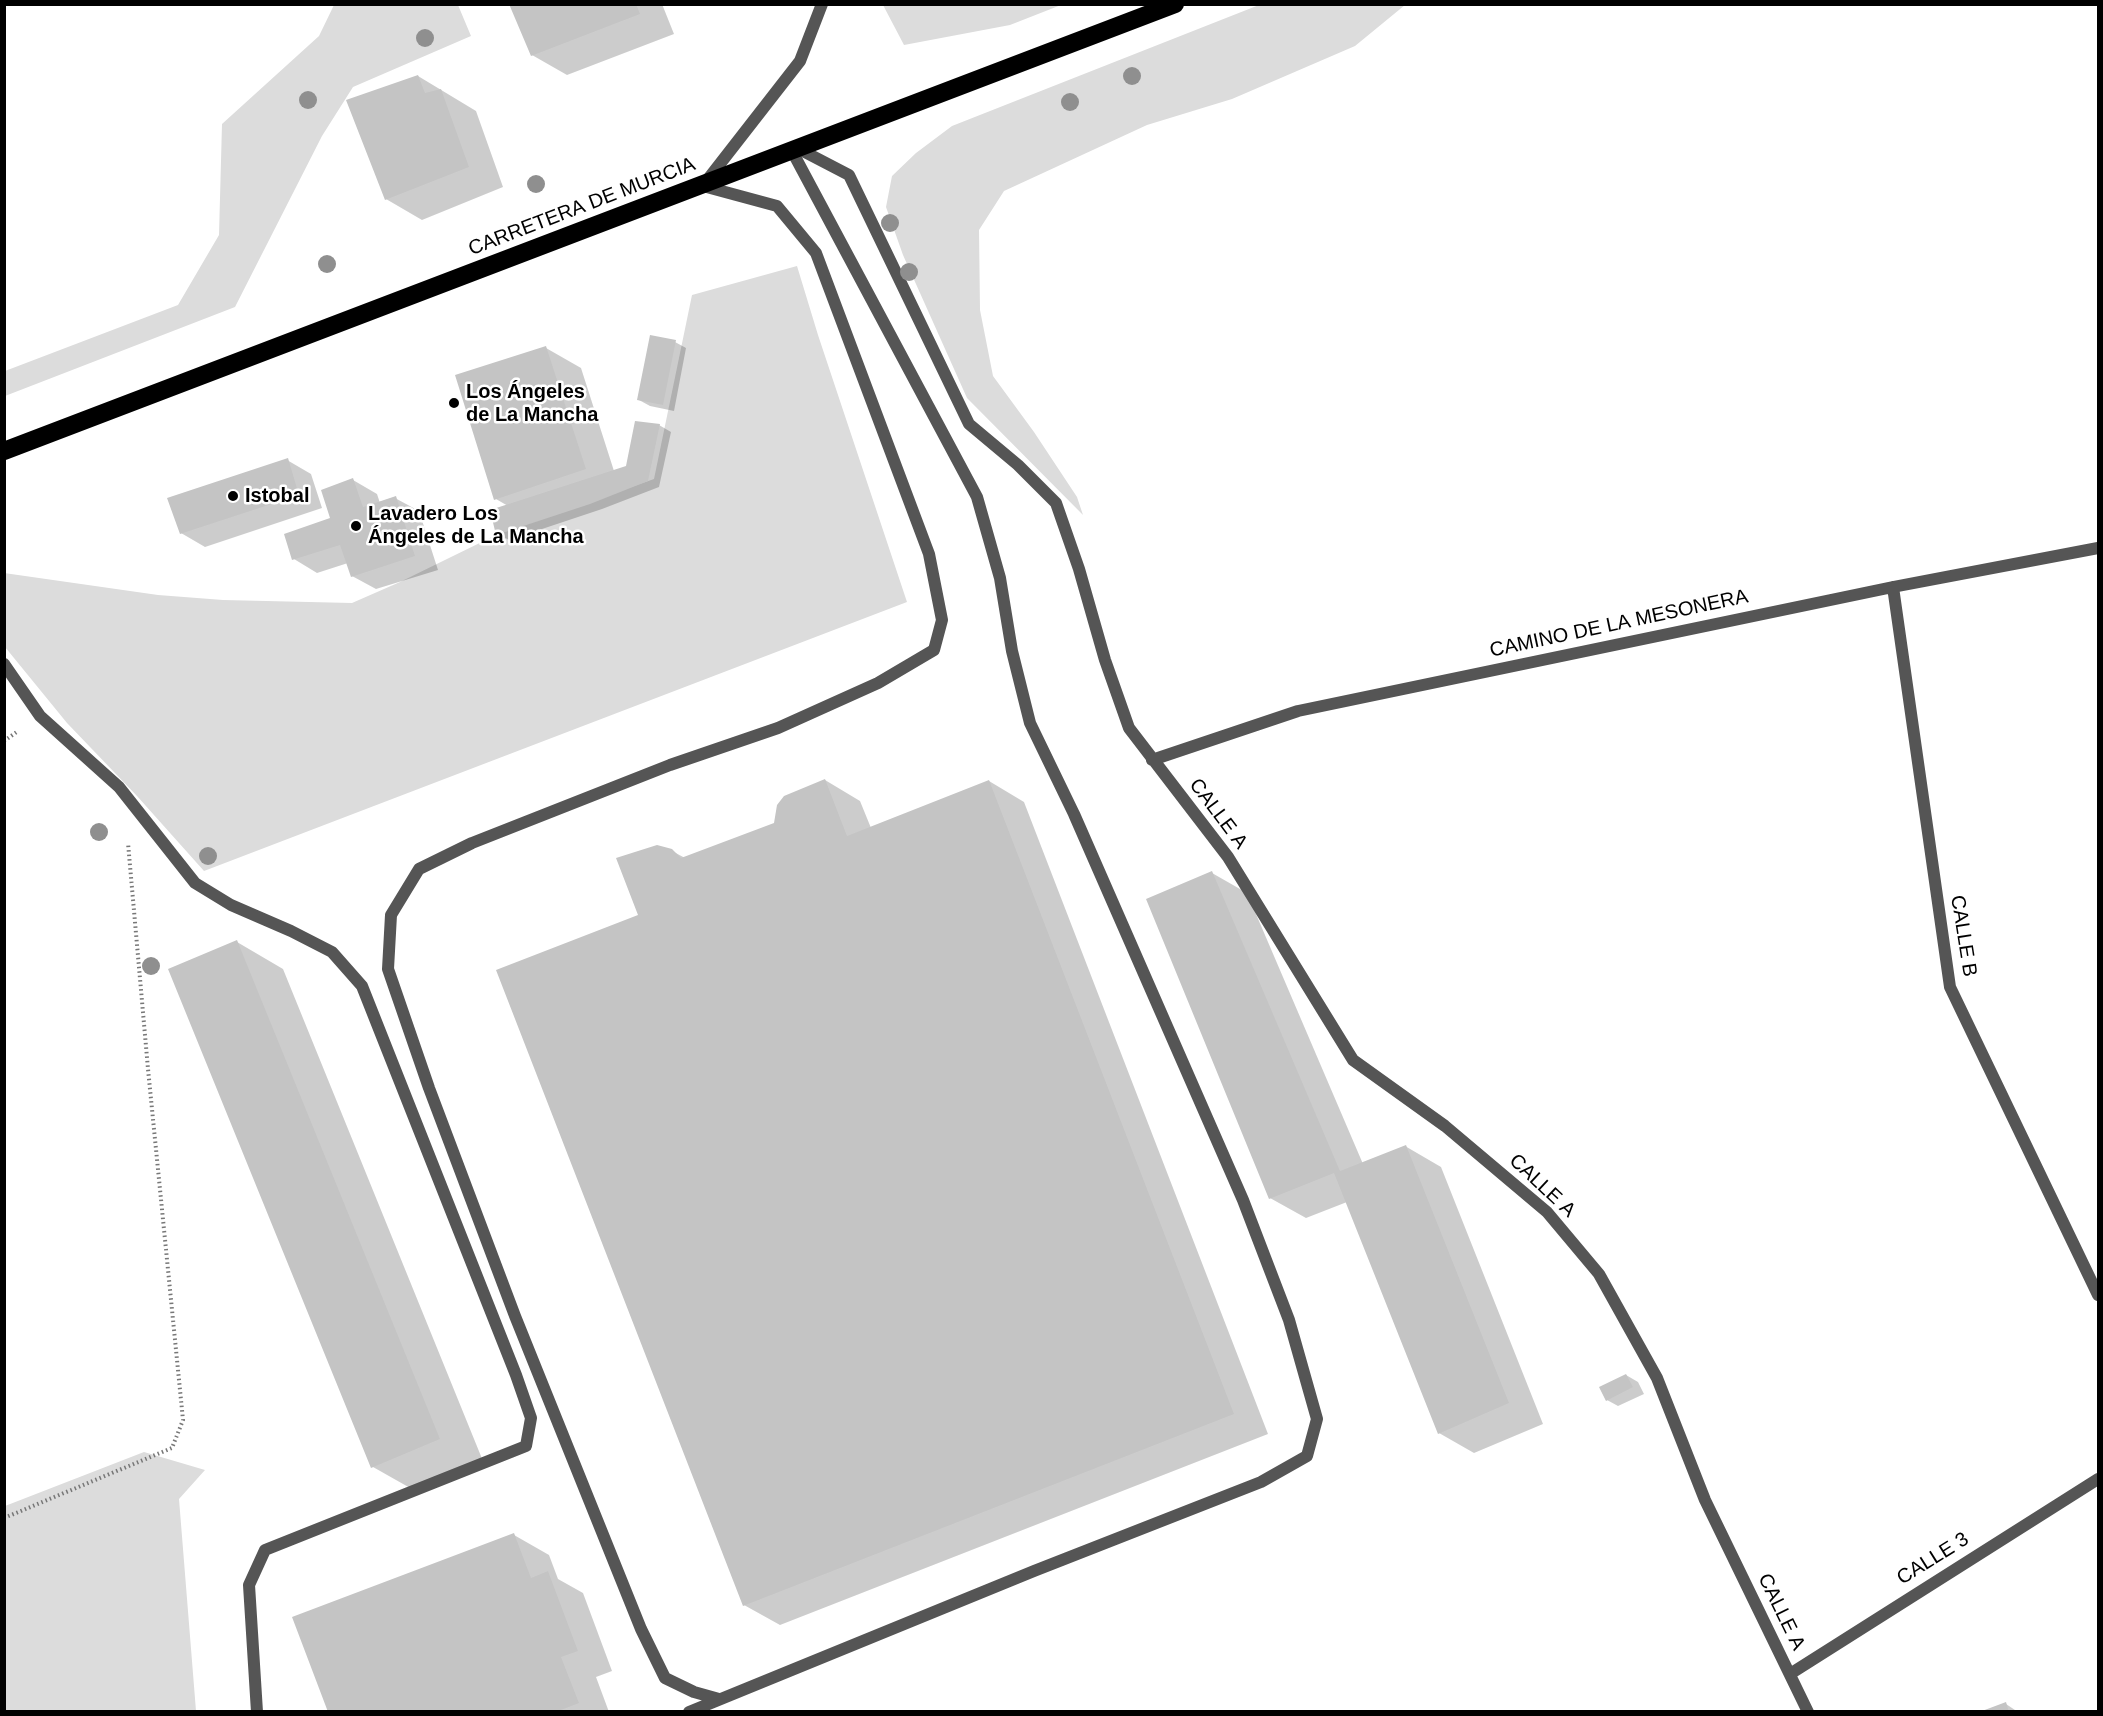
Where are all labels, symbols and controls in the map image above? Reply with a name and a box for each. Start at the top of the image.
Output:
street label: CARRETERA DE MURCIA [465,153,699,261]
place label: Los Ángeles de La Mancha [466,380,598,427]
marker: Los Ángeles de La Mancha [447,396,461,410]
place label: Istobal [245,484,309,508]
marker: Istobal [226,489,240,503]
place label: Lavadero Los Ángeles de La Mancha [368,502,584,549]
marker: Lavadero Los Ángeles de La Mancha [349,519,363,533]
street label: CAMINO DE LA MESONERA [1488,585,1750,663]
street label: CALLE A [1184,774,1252,854]
street label: CALLE B [1945,893,1981,979]
street label: CALLE A [1504,1149,1580,1223]
street label: CALLE 3 [1893,1528,1973,1590]
street label: CALLE A [1752,1570,1810,1654]

